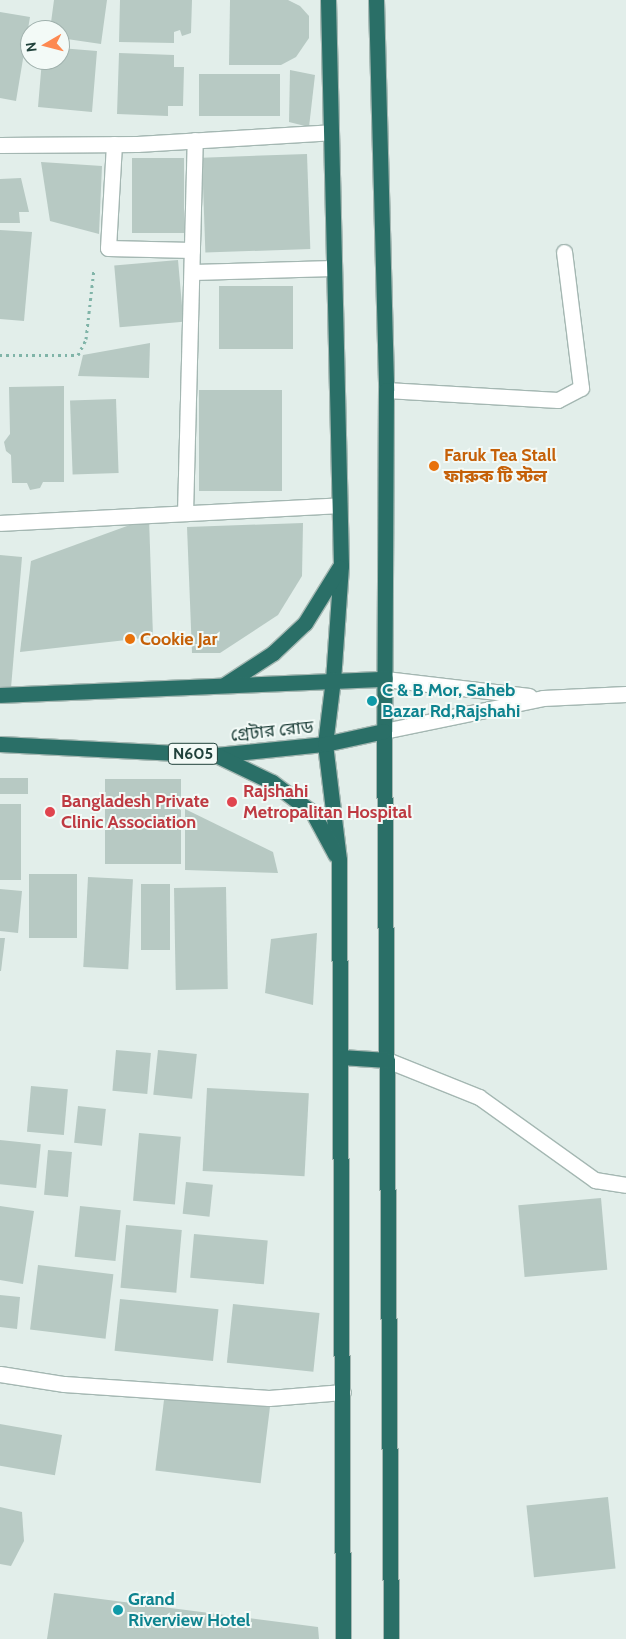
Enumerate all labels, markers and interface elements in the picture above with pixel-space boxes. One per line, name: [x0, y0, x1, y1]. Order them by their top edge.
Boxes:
north arrow: [20, 20, 70, 70]
text: N: [22, 41, 41, 53]
place label: Faruk Tea Stall ফারুক টি স্টল: [444, 445, 556, 488]
marker: Faruk Tea Stall ফারুক টি স্টল: [428, 460, 440, 472]
place label: Cookie Jar: [140, 628, 217, 650]
marker: Cookie Jar: [124, 633, 136, 645]
place label: C & B Mor, Saheb Bazar Rd,Rajshahi: [382, 680, 520, 722]
marker: C & B Mor, Saheb Bazar Rd,Rajshahi: [366, 695, 378, 707]
street label: গ্রেটার রোড: [229, 716, 315, 746]
road number: N605: [167, 741, 219, 768]
place label: Rajshahi Metropalitan Hospital: [243, 781, 412, 824]
place label: Bangladesh Private Clinic Association: [61, 791, 209, 834]
marker: Rajshahi Metropalitan Hospital: [225, 795, 239, 809]
marker: Bangladesh Private Clinic Association: [43, 805, 57, 819]
place label: Grand Riverview Hotel: [128, 1589, 250, 1632]
marker: Grand Riverview Hotel: [112, 1604, 124, 1616]

